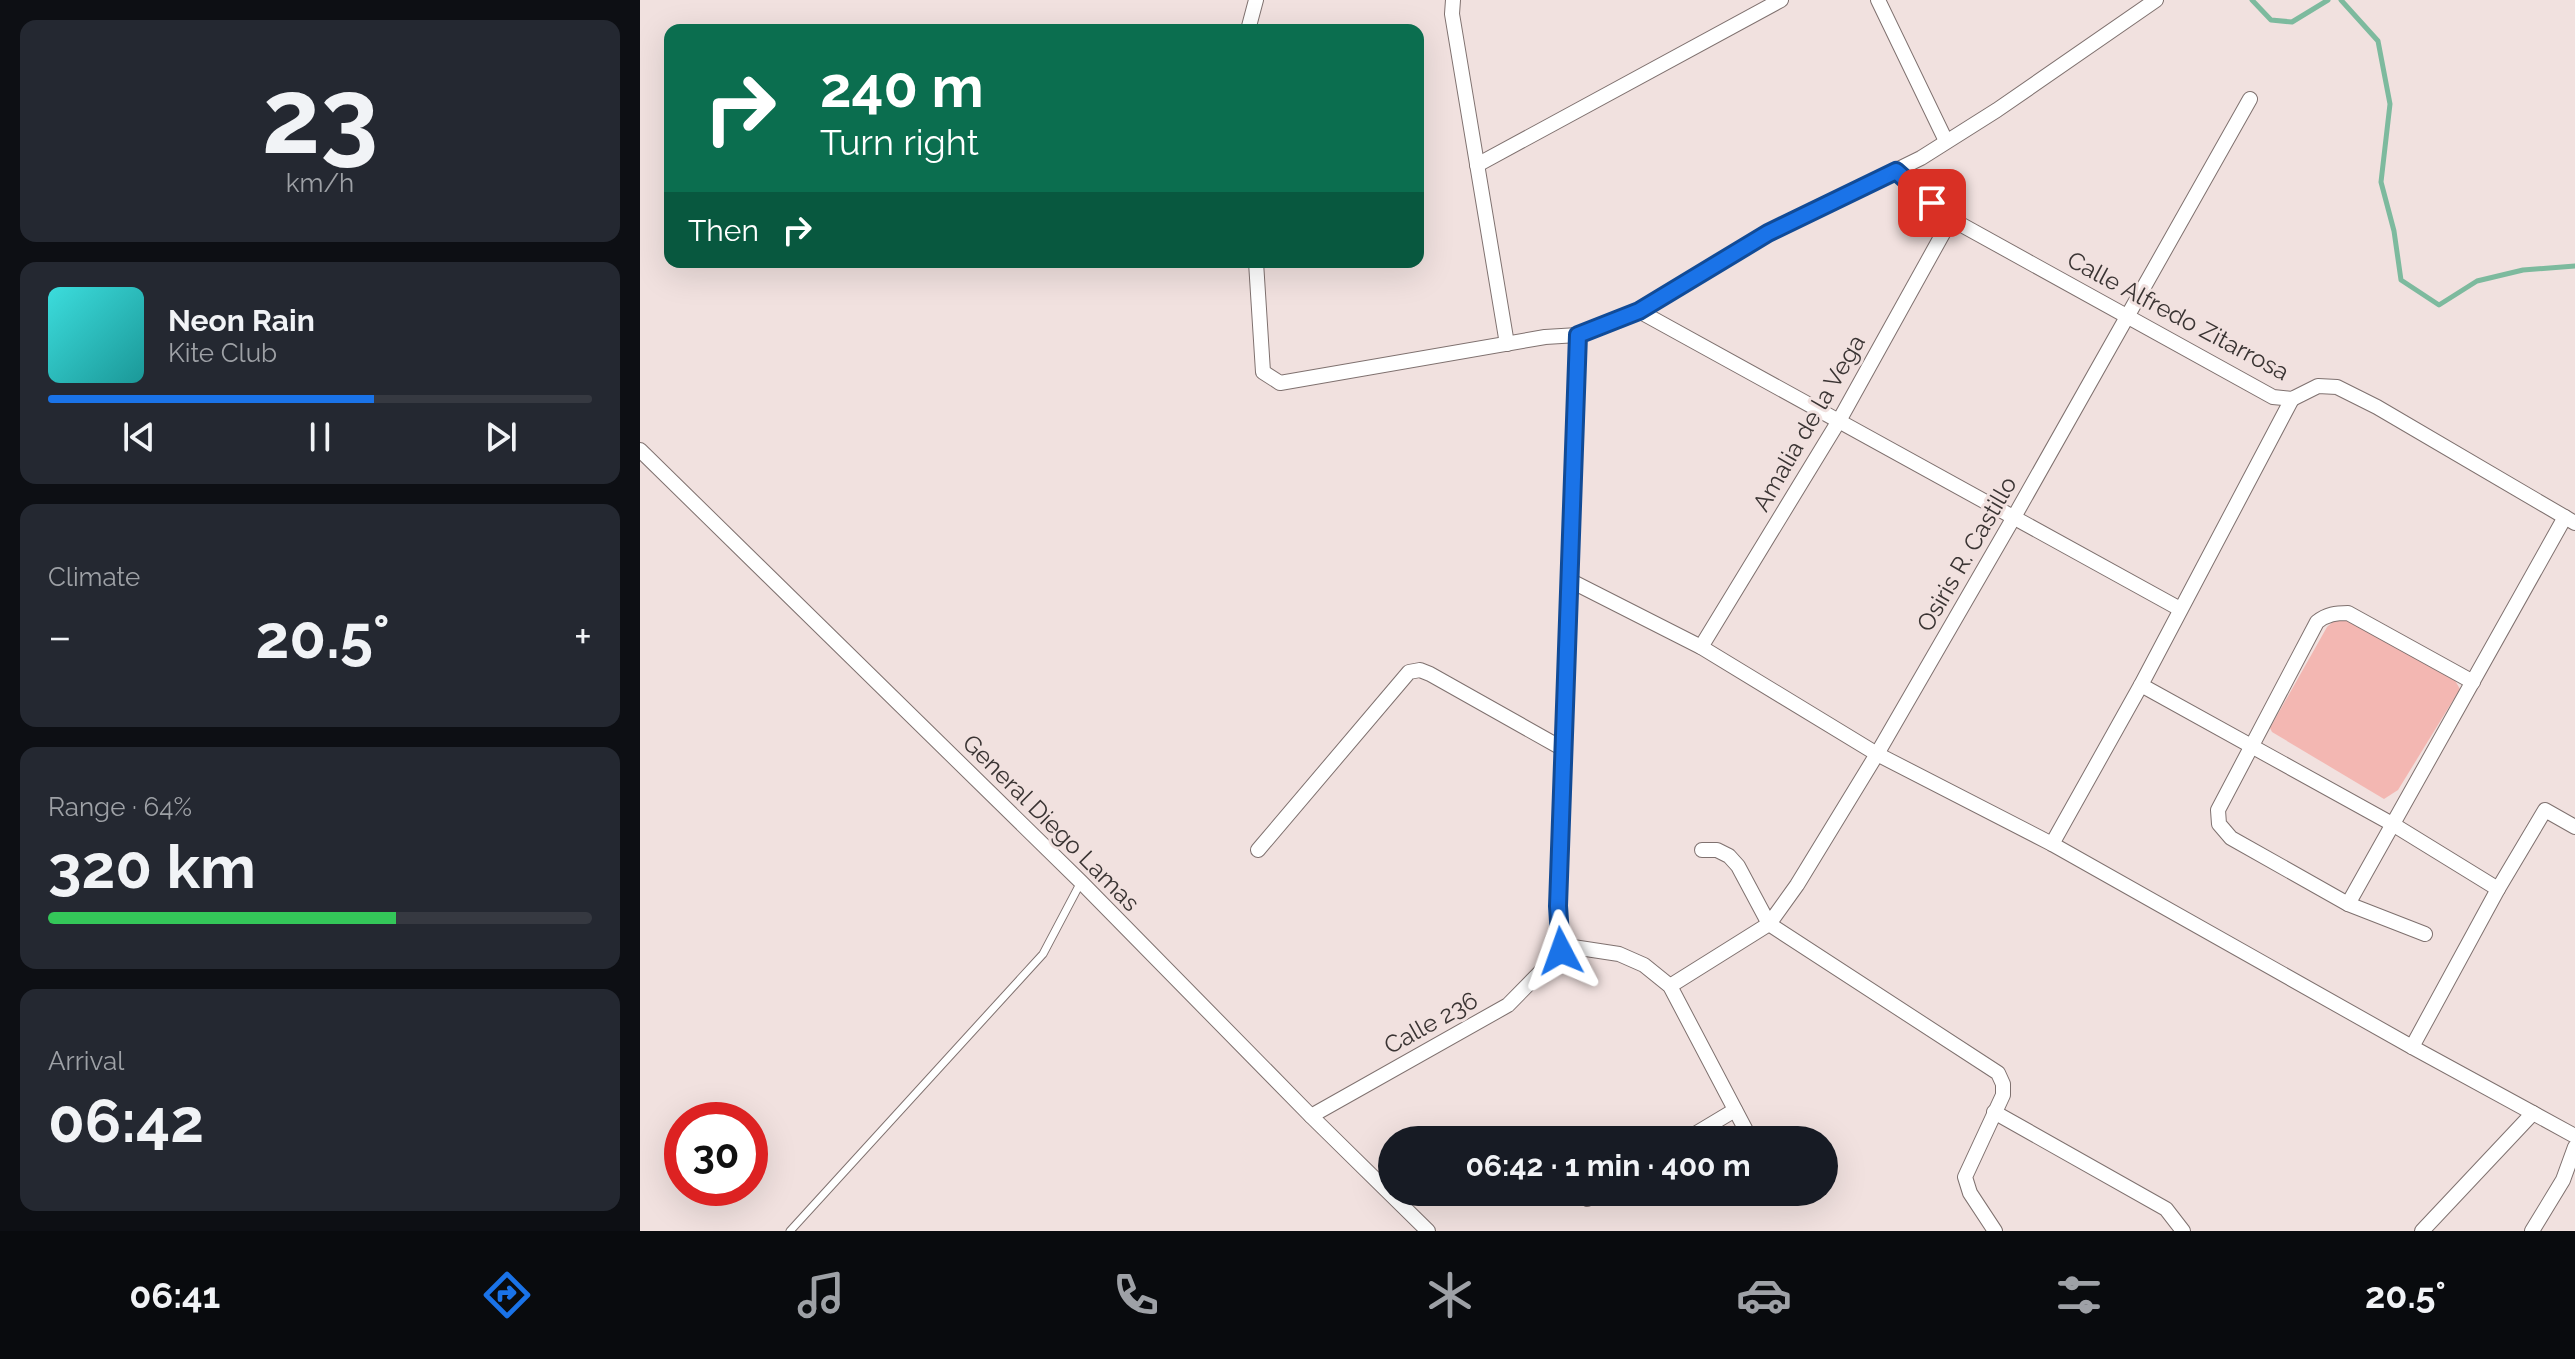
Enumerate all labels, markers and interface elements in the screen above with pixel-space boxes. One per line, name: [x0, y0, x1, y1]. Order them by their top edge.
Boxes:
text: 240 m: [820, 54, 984, 120]
text: 23: [262, 55, 378, 177]
icon: right: [688, 56, 792, 160]
text: Turn right: [820, 121, 979, 163]
text: km/h: [286, 168, 354, 198]
pin: [1898, 169, 1966, 237]
icon: arrive: [1910, 181, 1954, 225]
icon: right: [775, 208, 819, 252]
text: Then: [688, 213, 759, 248]
street label: Calle Alfredo Zitarrosa: [2062, 245, 2294, 386]
text: Neon Rain: [168, 303, 315, 338]
street label: Amalia de la Vega: [1746, 329, 1871, 516]
text: Kite Club: [168, 338, 277, 368]
icon: previous: [117, 415, 161, 459]
icon: pause: [298, 415, 342, 459]
icon: next: [479, 415, 523, 459]
street label: Osiris R. Castillo: [1910, 471, 2023, 636]
text: Climate: [48, 562, 140, 592]
text: 20.5°: [255, 602, 390, 672]
text: −: [48, 611, 72, 662]
text: +: [574, 611, 592, 662]
street label: General Diego Lamas: [957, 728, 1146, 917]
text: Range · 64%: [48, 792, 192, 822]
text: 320 km: [48, 832, 256, 902]
position arrow: [1519, 909, 1603, 993]
street label: Calle 236: [1379, 985, 1483, 1060]
text: Arrival: [48, 1046, 124, 1076]
text: 06:42: [48, 1086, 204, 1156]
speed limit sign: 30: [664, 1102, 768, 1206]
text: 06:42 · 1 min · 400 m: [1465, 1148, 1751, 1183]
icon: directions: [479, 1267, 535, 1323]
icon: music: [793, 1267, 849, 1323]
icon: phone: [1108, 1267, 1164, 1323]
icon: climate: [1422, 1267, 1478, 1323]
icon: car: [1736, 1267, 1792, 1323]
icon: filters: [2051, 1267, 2107, 1323]
text: 06:41: [129, 1274, 220, 1316]
text: 20.5°: [2365, 1274, 2446, 1316]

